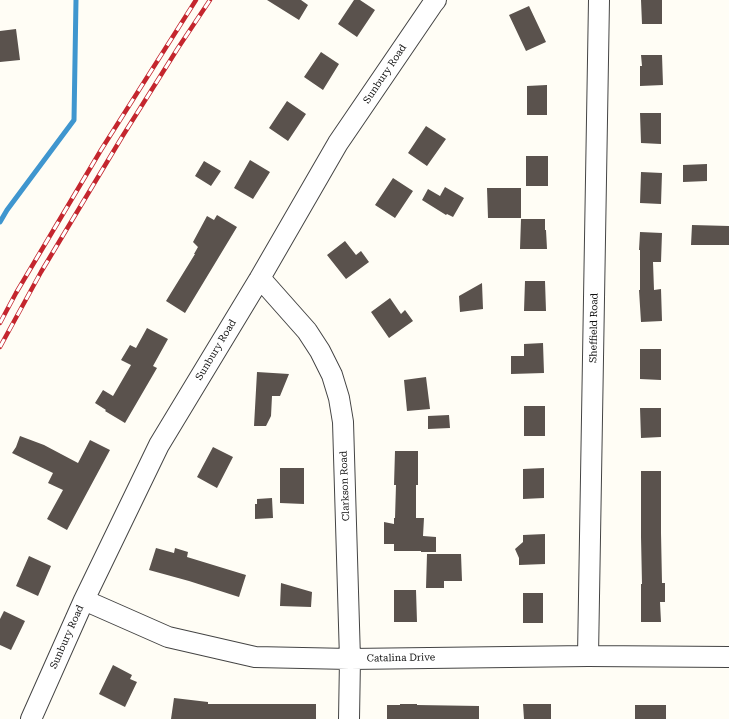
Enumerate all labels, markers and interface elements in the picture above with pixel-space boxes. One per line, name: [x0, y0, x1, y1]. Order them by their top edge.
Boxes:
street label: Sunbury Road: [361, 42, 409, 106]
street label: Sheffield Road: [587, 293, 601, 363]
street label: Sunbury Road: [193, 317, 239, 383]
street label: Clarkson Road: [338, 451, 352, 521]
street label: Sunbury Road: [48, 603, 86, 671]
street label: Catalina Drive: [367, 651, 435, 665]

